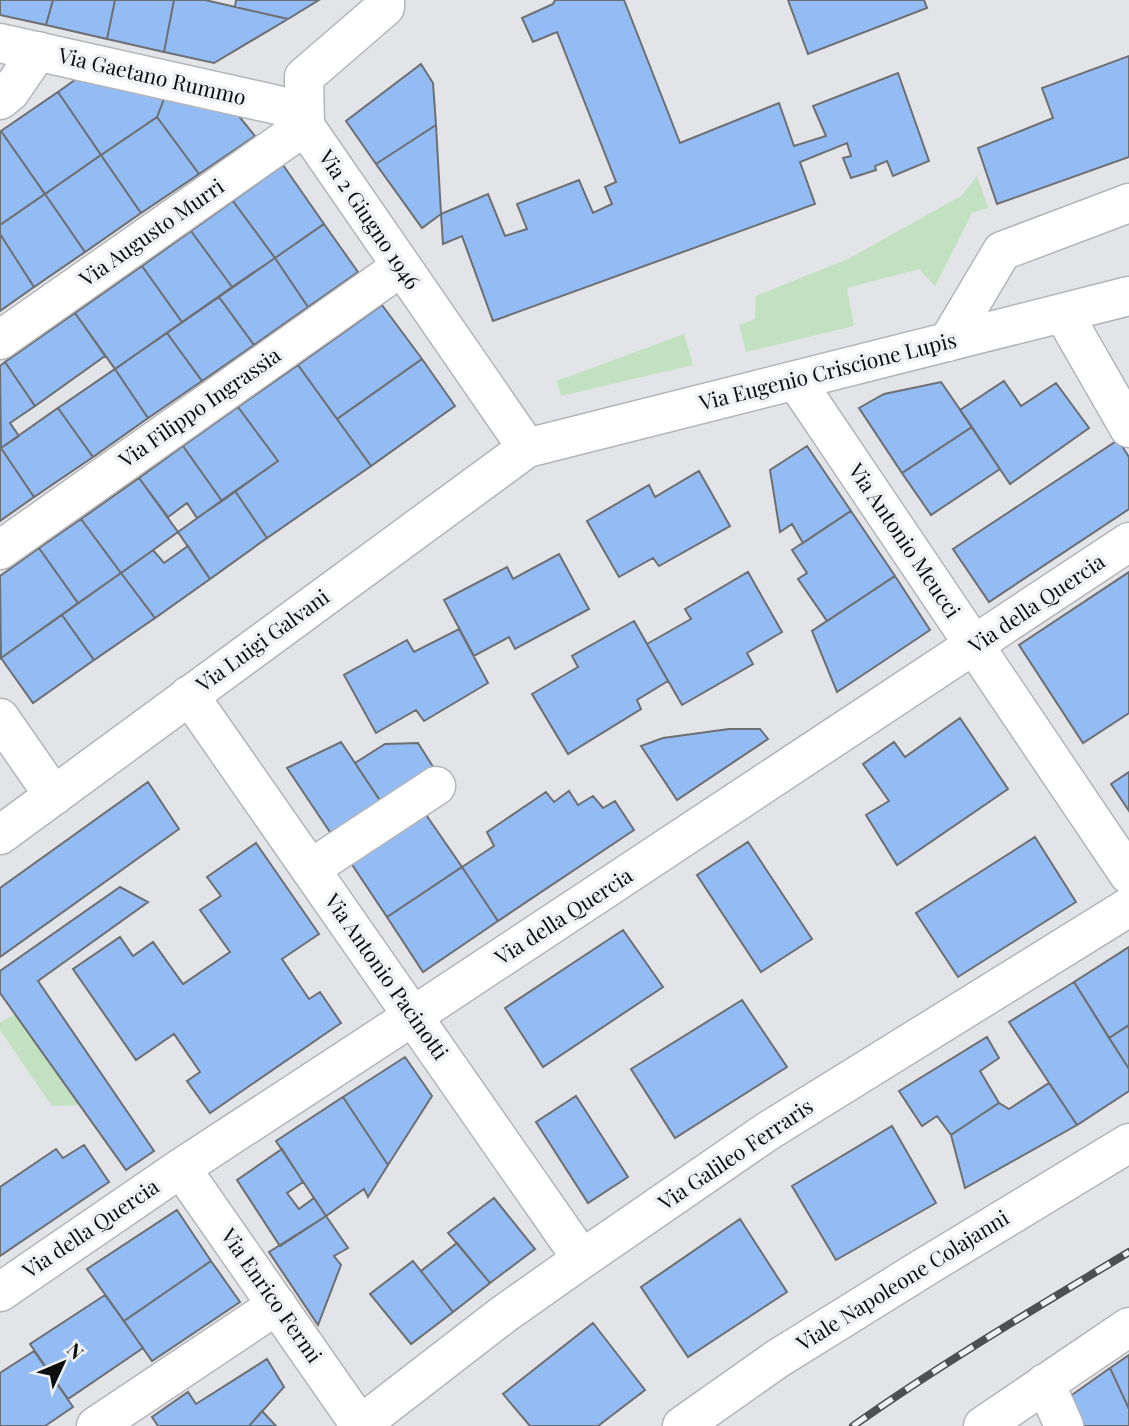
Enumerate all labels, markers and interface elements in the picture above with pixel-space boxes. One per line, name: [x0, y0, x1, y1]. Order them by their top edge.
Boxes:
street label: Via Gaetano Rummo: [55, 40, 249, 110]
street label: Via 2 Giugno 1946: [313, 143, 428, 294]
street label: Via Augusto Murri: [72, 171, 229, 292]
street label: Via Eugenio Criscione Lupis: [695, 325, 959, 416]
street label: Via Filippo Ingrassia: [112, 340, 286, 473]
street label: Via Antonio Meucci: [843, 456, 968, 623]
street label: Via della Quercia: [961, 546, 1110, 659]
street label: Via Luigi Galvani: [189, 582, 334, 698]
street label: Via della Quercia: [488, 860, 638, 971]
street label: Via Antonio Pacinotti: [319, 886, 456, 1065]
street label: Via Galileo Ferraris: [651, 1091, 818, 1216]
street label: Via della Quercia: [15, 1171, 164, 1284]
street label: Viale Napoleone Colajanni: [790, 1202, 1013, 1357]
street label: Via Enrico Fermi: [215, 1221, 329, 1368]
north arrow: [28, 1328, 98, 1398]
text: N: [62, 1337, 90, 1365]

